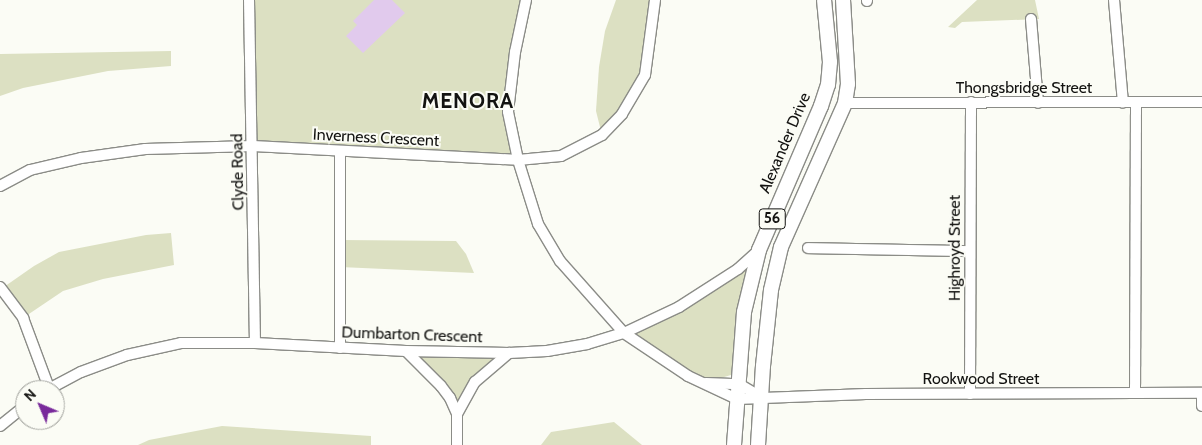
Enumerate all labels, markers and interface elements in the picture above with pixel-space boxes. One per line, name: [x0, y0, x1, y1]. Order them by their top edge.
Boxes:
street label: Thongsbridge Street: [956, 78, 1092, 98]
district label: MENORA: [421, 88, 515, 114]
street label: Alexander Drive: [755, 90, 815, 196]
street label: Inverness Crescent: [312, 125, 440, 151]
street label: Clyde Road: [228, 133, 248, 211]
street label: Highroyd Street: [945, 195, 965, 301]
road number: 56: [758, 206, 786, 232]
street label: Dumbarton Crescent: [341, 323, 483, 347]
street label: Rookwood Street: [923, 369, 1039, 389]
north arrow: [15, 380, 65, 430]
text: N: [20, 385, 40, 405]

